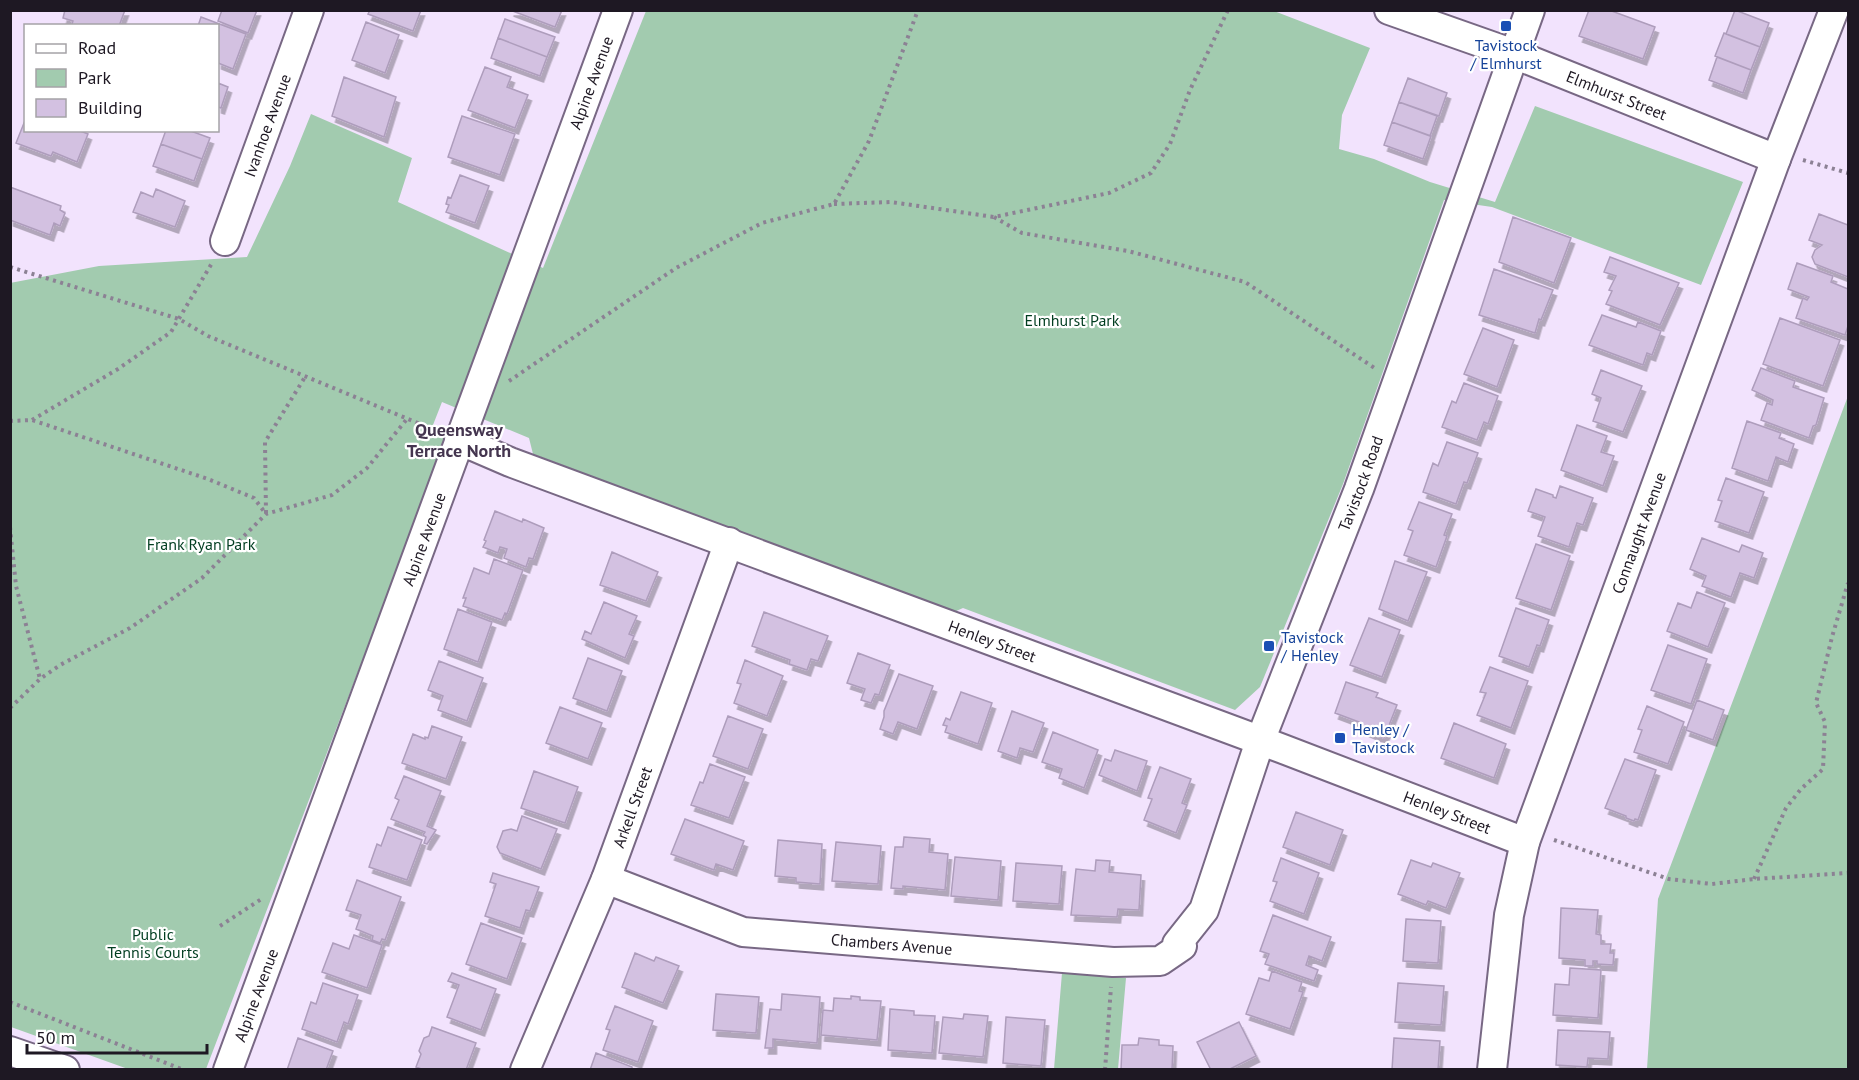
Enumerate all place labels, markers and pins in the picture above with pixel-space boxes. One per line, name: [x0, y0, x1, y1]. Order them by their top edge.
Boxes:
marker: Tavistock / Elmhurst: [1499, 19, 1513, 33]
place label: Tavistock / Elmhurst: [1469, 35, 1542, 73]
place label: Tavistock / Henley: [1280, 627, 1344, 665]
marker: Tavistock / Henley: [1262, 639, 1276, 653]
place label: Henley / Tavistock: [1352, 719, 1415, 757]
marker: Henley / Tavistock: [1333, 731, 1347, 745]

